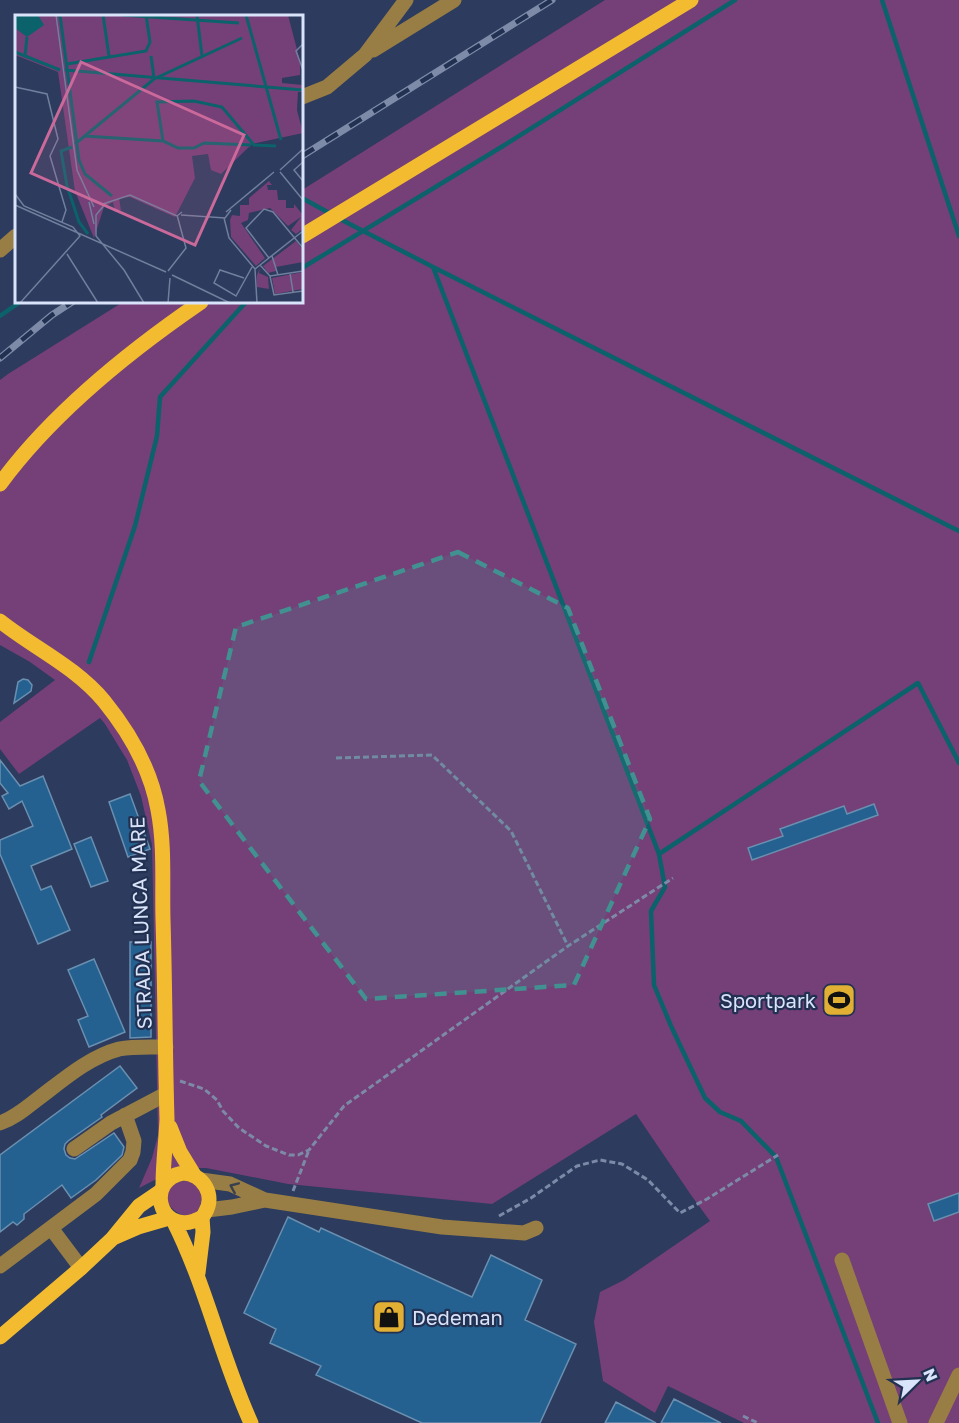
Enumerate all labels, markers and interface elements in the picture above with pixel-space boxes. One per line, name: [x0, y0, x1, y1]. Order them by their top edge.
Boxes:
inset map: [15, 15, 303, 303]
street label: STRADA LUNCA MARE: [124, 816, 156, 1030]
sports icon: Sportpark: [821, 982, 857, 1018]
place label: Sportpark: [720, 988, 816, 1012]
one-way arrow: [229, 1182, 240, 1194]
shop icon: Dedeman: [371, 1299, 407, 1335]
place label: Dedeman: [412, 1305, 503, 1329]
north arrow: [887, 1351, 947, 1411]
text: N: [919, 1365, 942, 1385]

